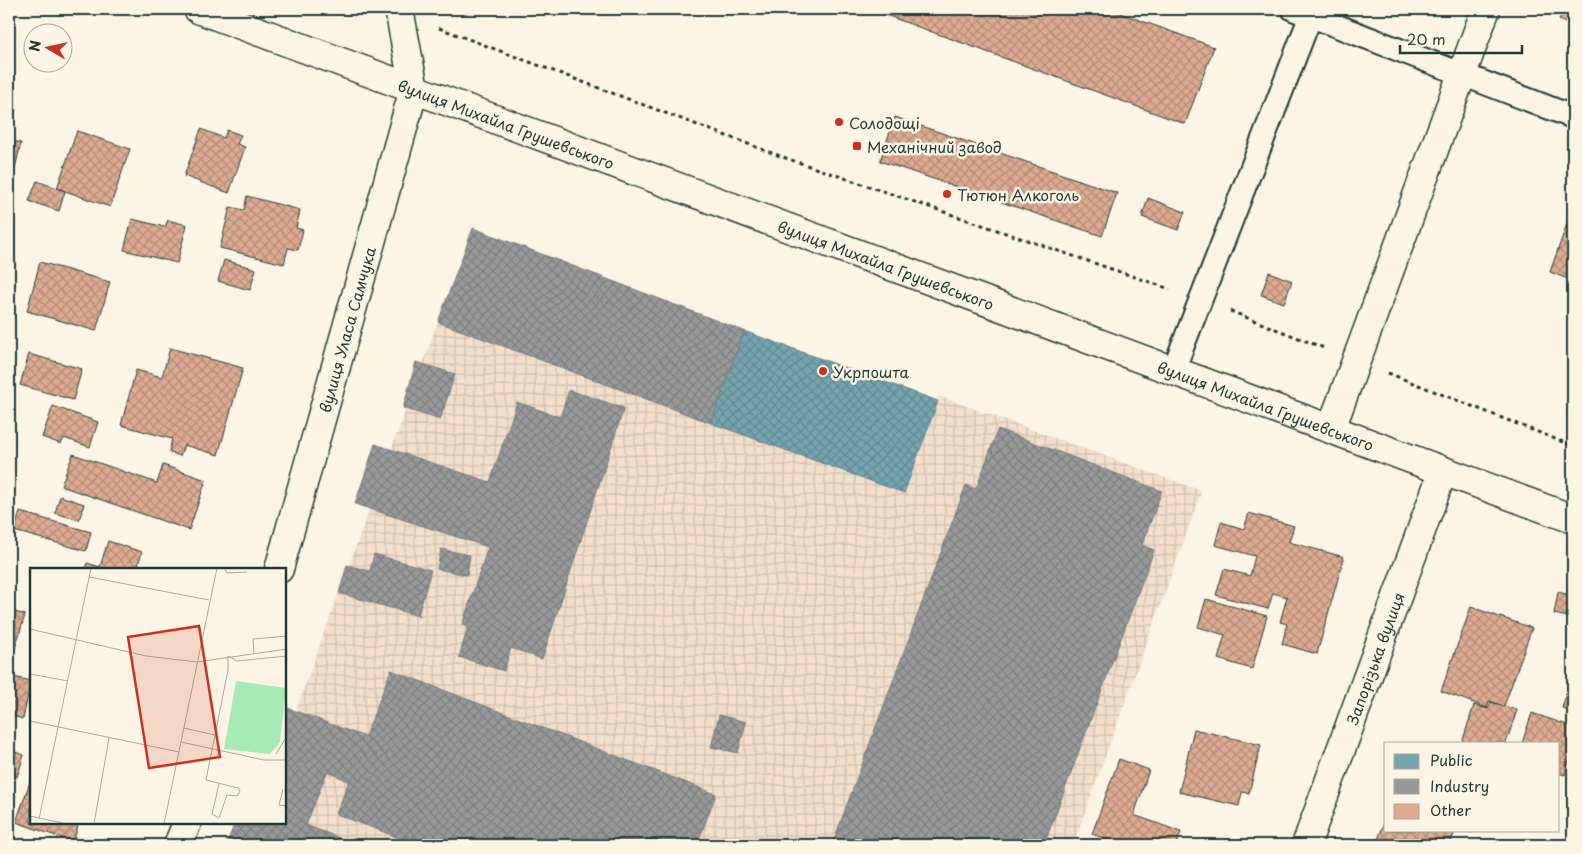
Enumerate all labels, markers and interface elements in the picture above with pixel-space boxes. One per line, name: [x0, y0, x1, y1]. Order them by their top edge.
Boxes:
north arrow: [22, 22, 72, 72]
scale bar: [1400, 22, 1522, 54]
text: 20 m: [1407, 27, 1446, 50]
text: N: [23, 39, 46, 53]
street label: вулиця Михайла Грушевського: [395, 73, 618, 174]
place label: Солодощі: [849, 111, 920, 134]
marker: Солодощі: [833, 116, 845, 128]
place label: Механічний завод: [867, 135, 1002, 158]
marker: Механічний завод: [851, 140, 863, 152]
place label: Тютюн Алкоголь: [957, 183, 1080, 206]
marker: Тютюн Алкоголь: [941, 188, 953, 200]
street label: вулиця Михайла Грушевського: [775, 214, 998, 315]
street label: вулиця Уласа Самчука: [312, 243, 381, 415]
street label: вулиця Михайла Грушевського: [1155, 354, 1377, 456]
place label: Укрпошта: [833, 360, 910, 383]
marker: Укрпошта: [817, 365, 829, 377]
inset map: [30, 568, 286, 824]
street label: Запорізька вулиця: [1340, 589, 1409, 728]
legend: [1384, 742, 1560, 832]
text: Public: [1430, 748, 1473, 771]
text: Industry: [1430, 774, 1489, 797]
text: Other: [1430, 798, 1471, 821]

